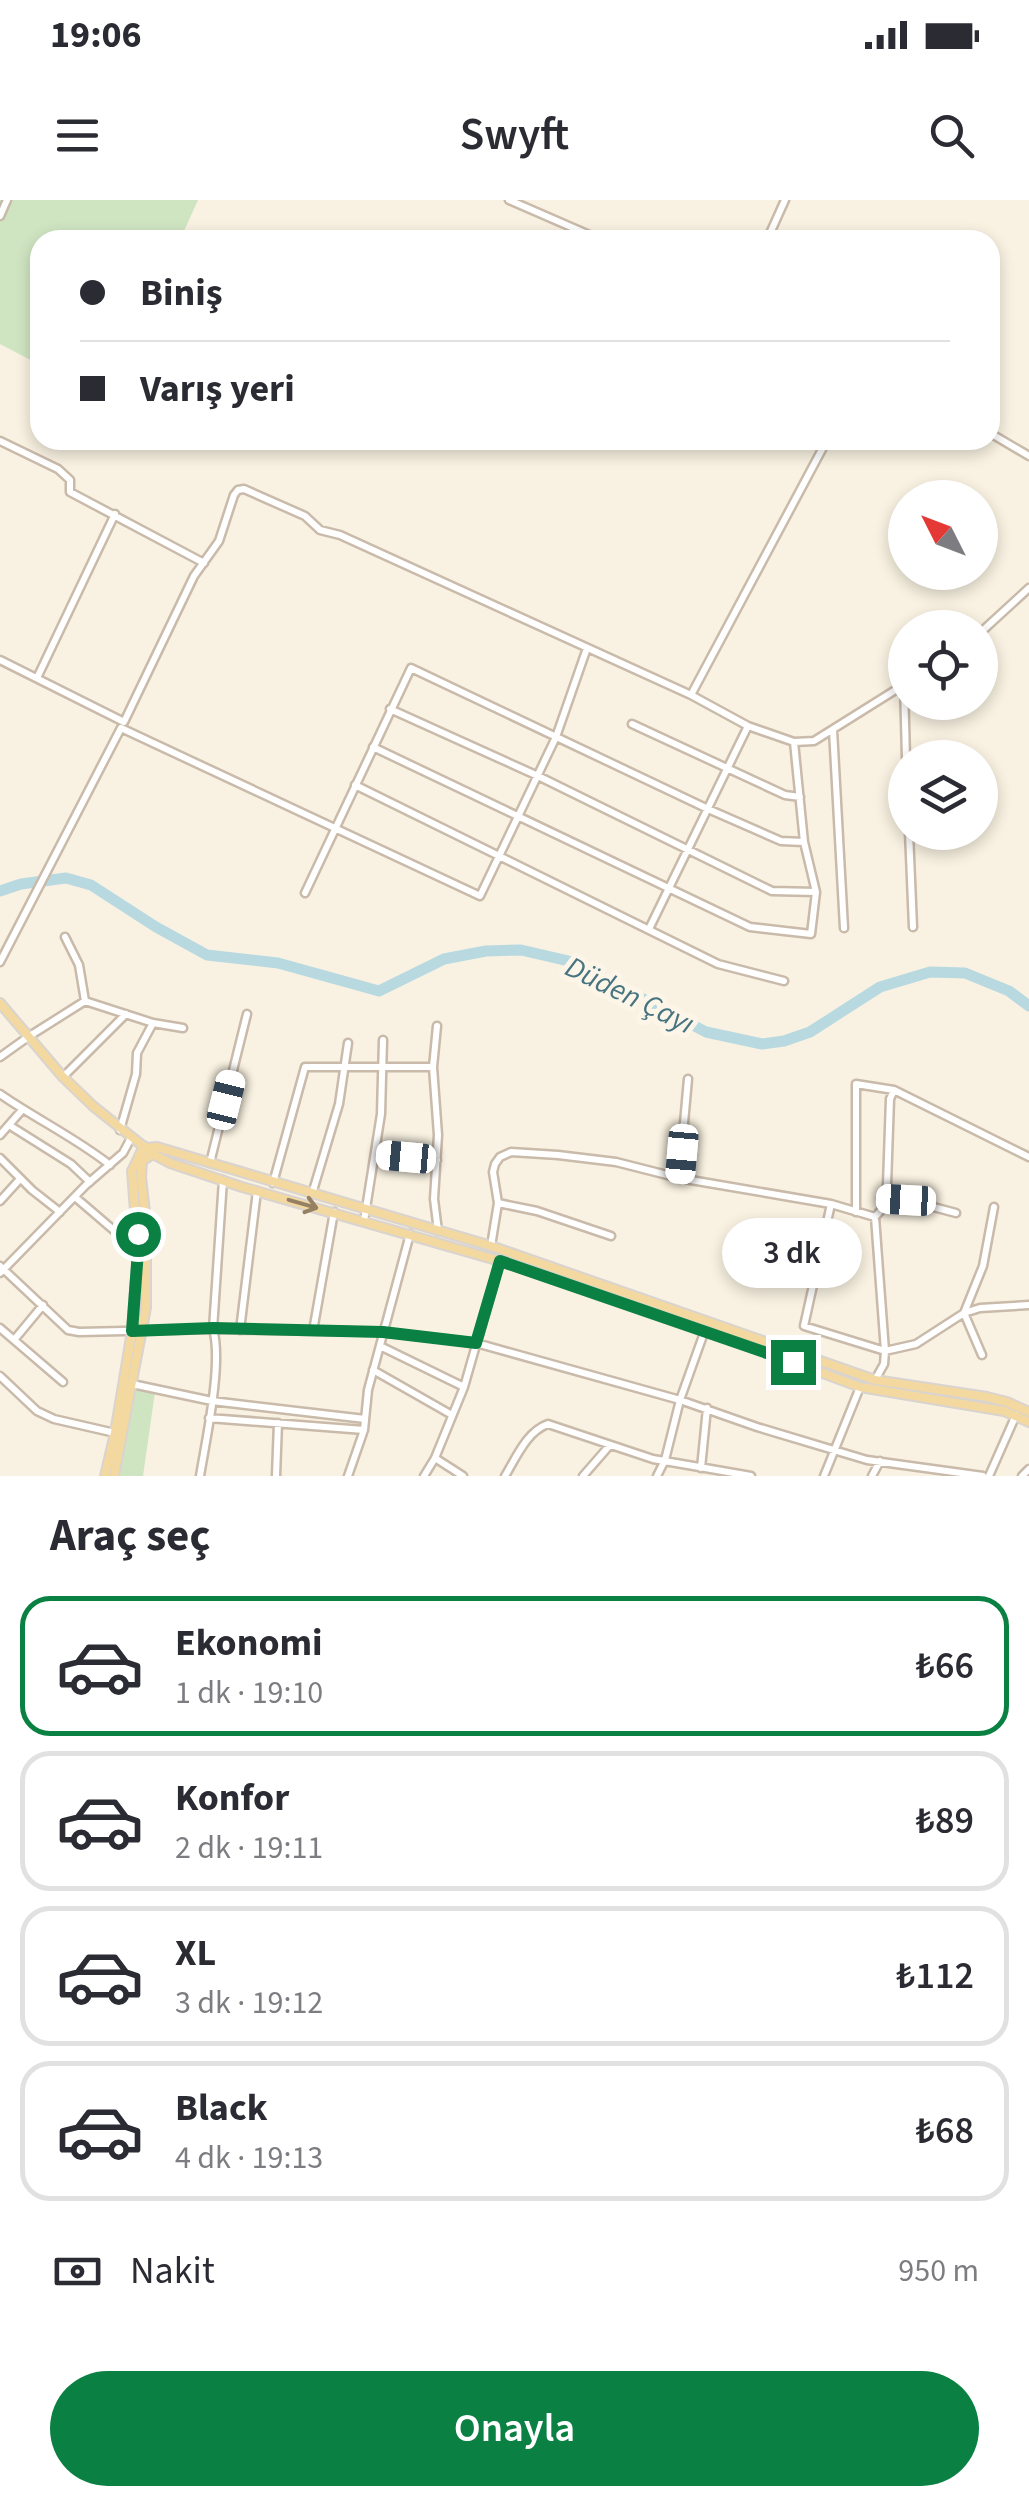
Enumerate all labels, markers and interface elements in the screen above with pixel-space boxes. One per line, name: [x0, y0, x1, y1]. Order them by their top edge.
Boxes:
text: 19:06: [50, 8, 142, 62]
text: Swyft: [460, 103, 569, 167]
icon: menu: [50, 108, 105, 163]
icon: search: [924, 108, 979, 163]
text: Biniş: [140, 266, 223, 320]
text: Varış yeri: [140, 362, 295, 416]
north arrow: [888, 480, 998, 590]
map controls: [888, 480, 998, 850]
button: locate: [888, 610, 998, 720]
button: layers: [888, 740, 998, 850]
water label: Düden Çayı: [558, 946, 702, 1045]
car: [204, 1067, 248, 1133]
car: [664, 1123, 700, 1185]
car: [375, 1139, 437, 1175]
car: [875, 1183, 937, 1217]
one-way arrow: [287, 1196, 318, 1214]
route start: [116, 1212, 161, 1257]
callout: 3 dk: [723, 1217, 863, 1287]
text: 3 dk: [763, 1230, 821, 1276]
route end: [771, 1340, 816, 1385]
text: Araç seç: [50, 1504, 210, 1568]
text: Ekonomi: [175, 1616, 323, 1670]
icon: car: [55, 1621, 145, 1711]
text: ₺66: [916, 1639, 974, 1693]
text: 1 dk · 19:10: [175, 1670, 323, 1716]
text: Konfor: [175, 1771, 289, 1825]
icon: car: [55, 1776, 145, 1866]
text: ₺89: [916, 1794, 974, 1848]
text: 2 dk · 19:11: [175, 1825, 323, 1871]
text: XL: [175, 1926, 216, 1980]
icon: car: [55, 1931, 145, 2021]
text: ₺112: [896, 1949, 974, 2003]
text: 3 dk · 19:12: [175, 1980, 323, 2026]
text: Black: [175, 2081, 268, 2135]
icon: car: [55, 2086, 145, 2176]
text: ₺68: [916, 2104, 974, 2158]
text: 4 dk · 19:13: [175, 2135, 323, 2181]
icon: cash: [50, 2244, 105, 2299]
text: Nakit: [130, 2244, 215, 2298]
text: 950 m: [898, 2248, 979, 2294]
button: Onayla: [50, 2371, 979, 2486]

